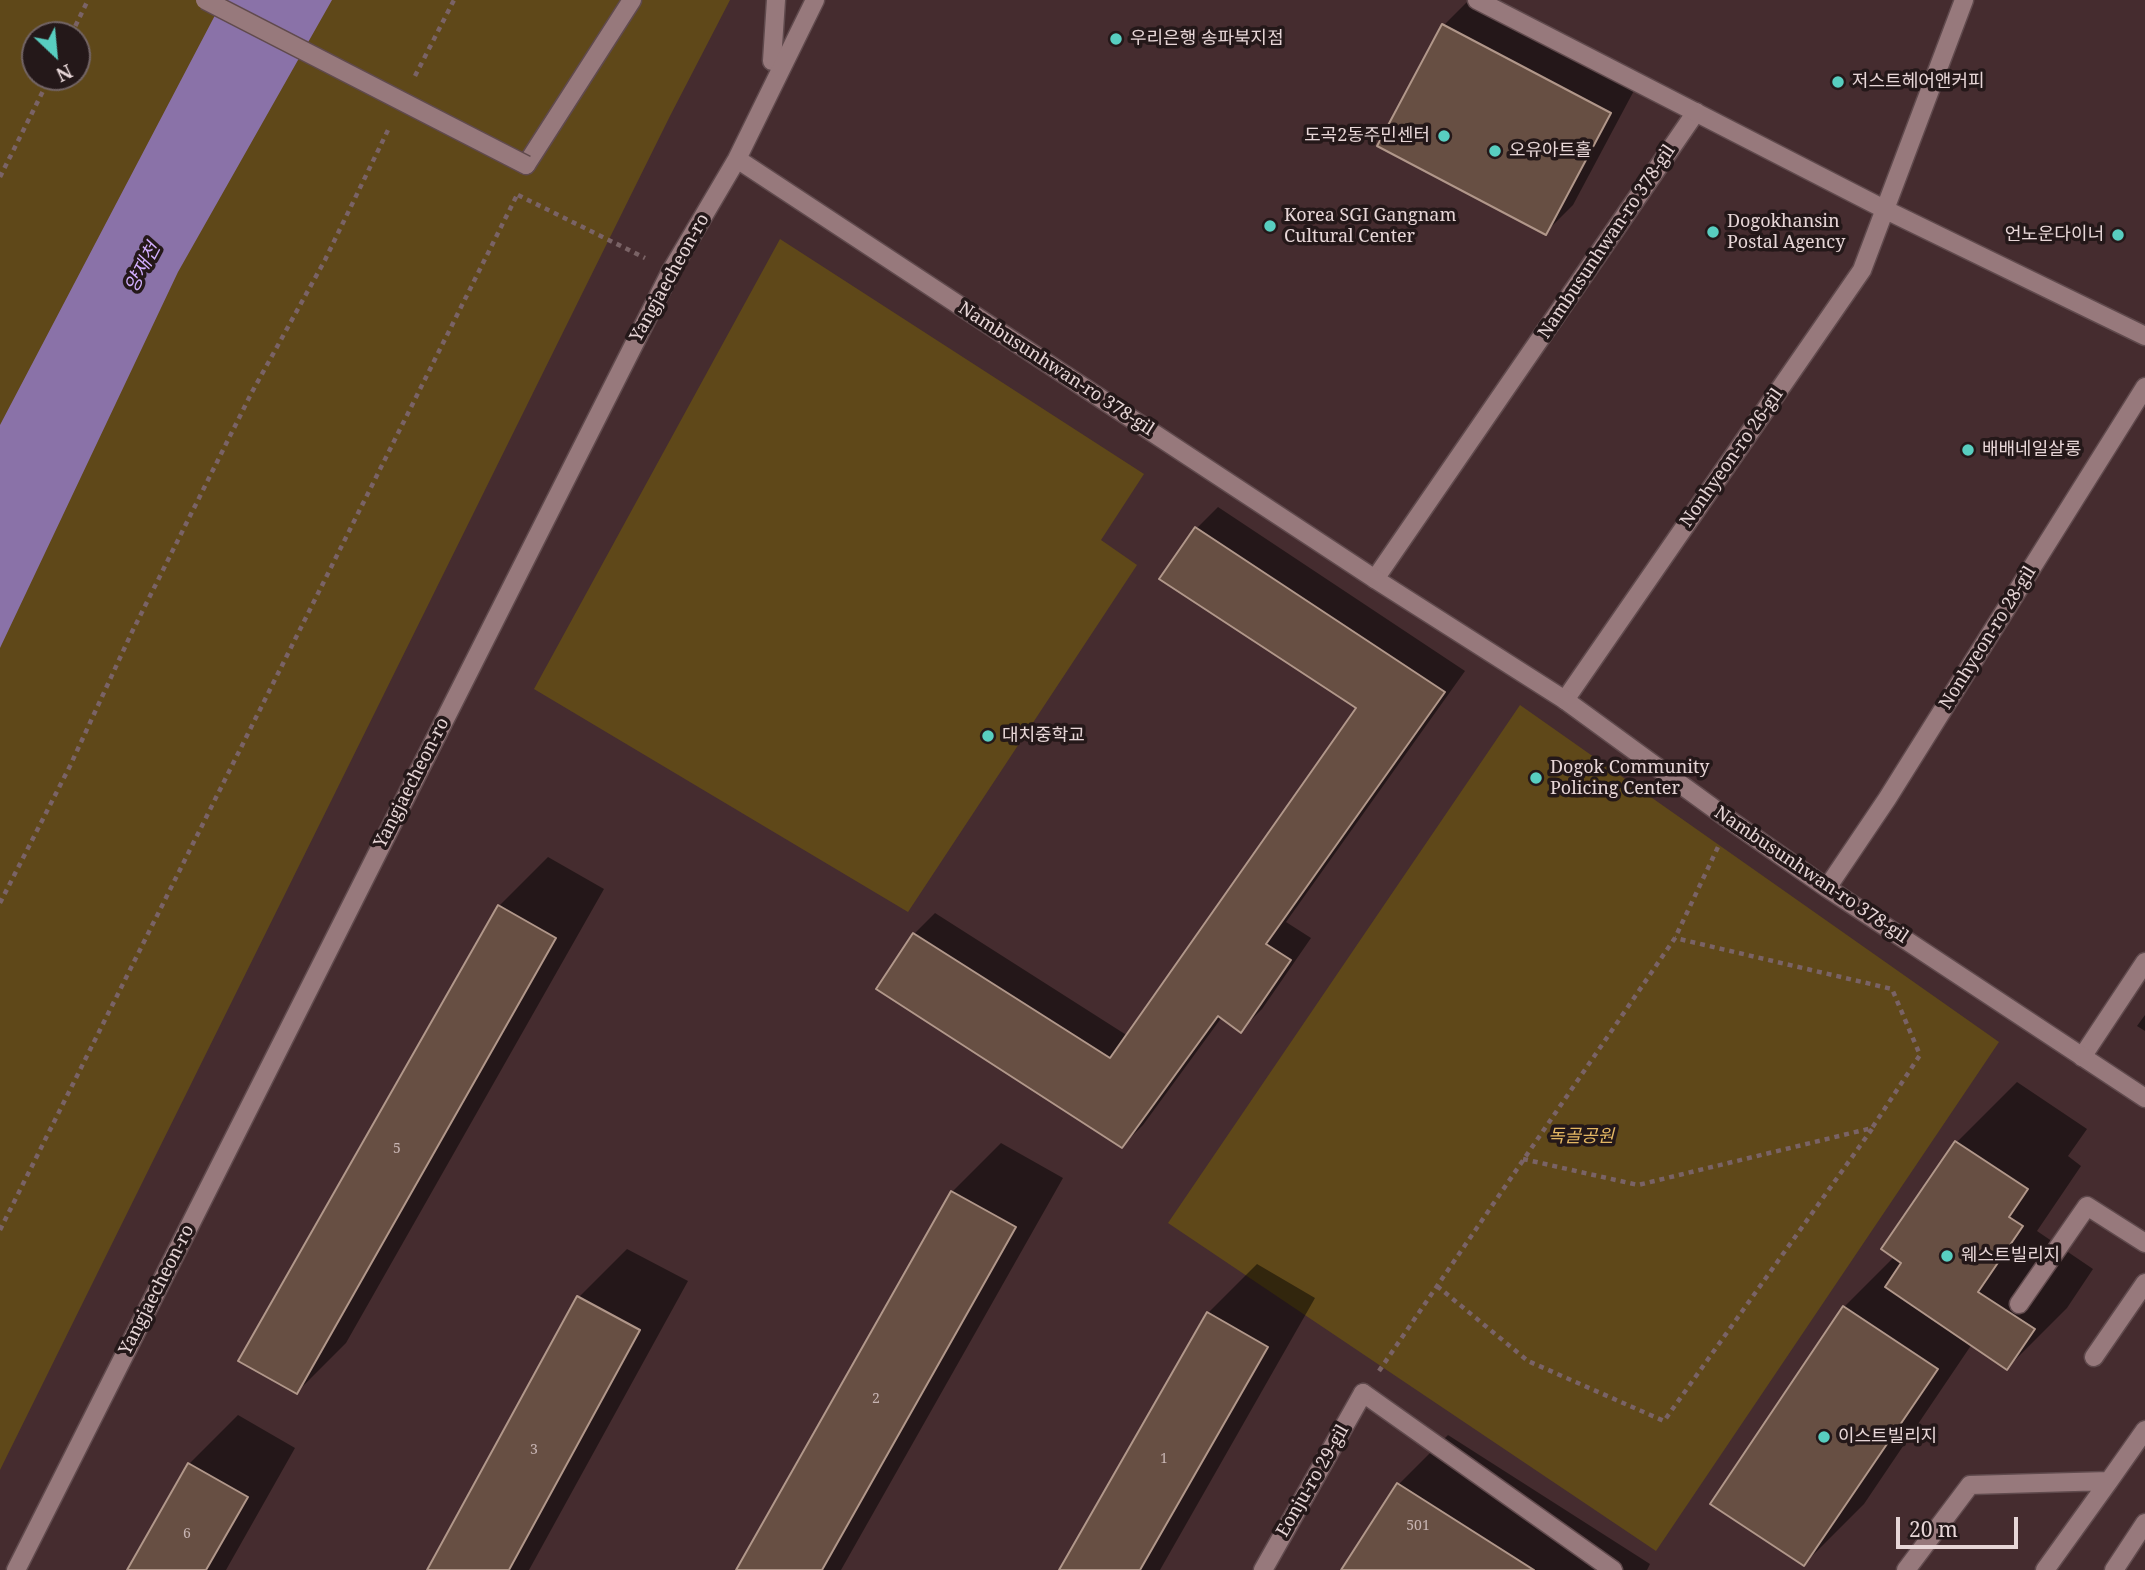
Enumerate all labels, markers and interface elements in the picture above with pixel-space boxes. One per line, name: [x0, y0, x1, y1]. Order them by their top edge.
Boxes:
north arrow: [21, 21, 91, 91]
place label: 우리은행 송파북지점: [1130, 28, 1284, 50]
marker: 우리은행 송파북지점: [1108, 31, 1124, 47]
text: N: [52, 58, 77, 88]
place label: 저스트헤어앤커피: [1852, 71, 1984, 93]
marker: 저스트헤어앤커피: [1830, 74, 1846, 90]
place label: 도곡2동주민센터: [1304, 125, 1430, 147]
marker: 도곡2동주민센터: [1436, 128, 1452, 144]
place label: 오유아트홀: [1509, 140, 1592, 162]
street label: Nambusunhwan-ro 378-gil: [1534, 141, 1680, 343]
marker: 오유아트홀: [1487, 143, 1503, 159]
place label: Korea SGI Gangnam Cultural Center: [1284, 205, 1457, 248]
street label: Yangjaecheon-ro: [626, 210, 714, 346]
place label: Dogokhansin Postal Agency: [1727, 211, 1845, 254]
marker: Korea SGI Gangnam Cultural Center: [1262, 218, 1278, 234]
marker: Dogokhansin Postal Agency: [1705, 224, 1721, 240]
place label: 언노운다이너: [2005, 224, 2104, 246]
marker: 언노운다이너: [2110, 227, 2126, 243]
water label: 양재천: [121, 239, 165, 297]
street label: Nambusunhwan-ro 378-gil: [954, 298, 1158, 440]
street label: Nonhyeon-ro 26-gil: [1676, 384, 1788, 532]
place label: 배배네일살롱: [1982, 439, 2081, 461]
marker: 배배네일살롱: [1960, 442, 1976, 458]
street label: Nonhyeon-ro 28-gil: [1935, 563, 2041, 713]
street label: Yangjaecheon-ro: [370, 714, 454, 852]
place label: 대치중학교: [1002, 725, 1085, 747]
marker: 대치중학교: [980, 728, 996, 744]
place label: Dogok Community Policing Center: [1550, 757, 1710, 800]
marker: Dogok Community Policing Center: [1528, 770, 1544, 786]
street label: Nambusunhwan-ro 378-gil: [1710, 802, 1912, 948]
park label: 독골공원: [1548, 1126, 1614, 1148]
house number: 5: [393, 1141, 401, 1157]
street label: Yangjaecheon-ro: [115, 1221, 199, 1359]
place label: 웨스트빌리지: [1961, 1245, 2060, 1267]
marker: 웨스트빌리지: [1939, 1248, 1955, 1264]
house number: 2: [872, 1391, 880, 1407]
street label: Eonju-ro 29-gil: [1272, 1421, 1354, 1541]
place label: 이스트빌리지: [1838, 1426, 1937, 1448]
marker: 이스트빌리지: [1816, 1429, 1832, 1445]
house number: 3: [530, 1442, 538, 1458]
house number: 1: [1160, 1451, 1168, 1467]
scale bar: [1900, 1504, 2022, 1548]
text: 20 m: [1909, 1515, 1958, 1543]
house number: 501: [1406, 1518, 1430, 1534]
house number: 6: [183, 1526, 191, 1542]

